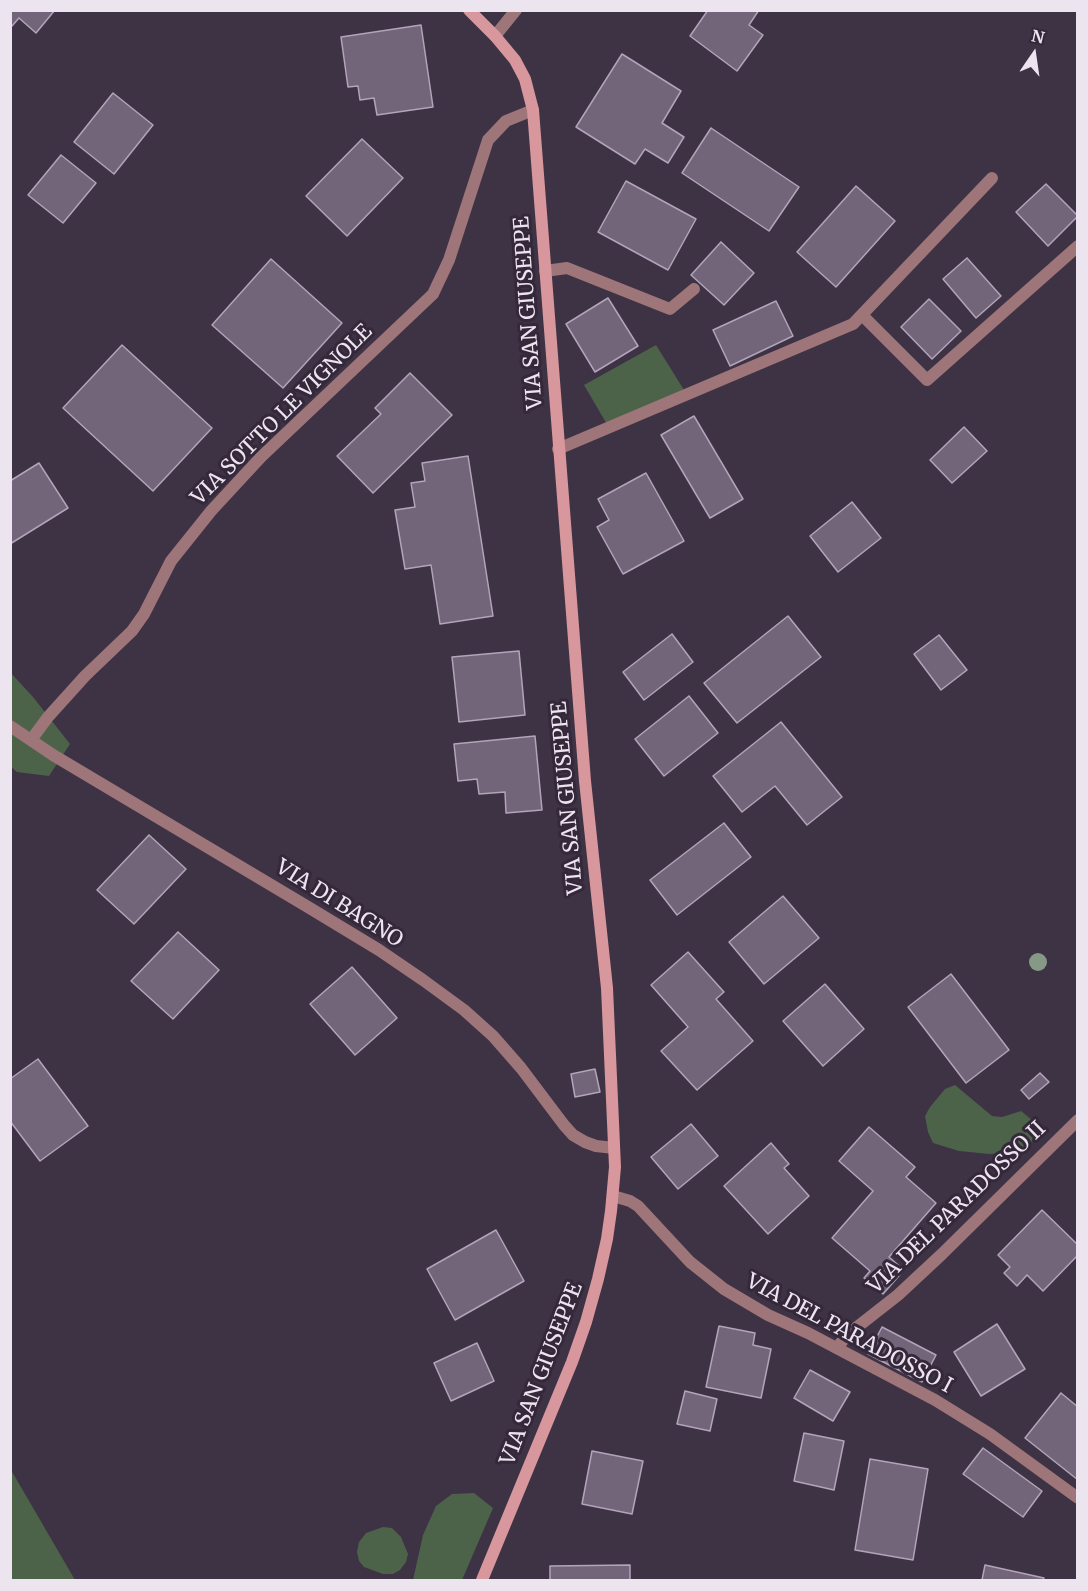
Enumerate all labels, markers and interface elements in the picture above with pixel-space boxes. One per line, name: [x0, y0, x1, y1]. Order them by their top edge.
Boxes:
north arrow: [1004, 24, 1064, 84]
text: N: [1030, 25, 1046, 48]
street label: VIA SAN GIUSEPPE: [510, 216, 548, 410]
street label: VIA SOTTO LE VIGNOLE: [186, 319, 378, 511]
street label: VIA SAN GIUSEPPE: [547, 700, 589, 896]
street label: VIA DI BAGNO: [271, 855, 407, 953]
street label: VIA DEL PARADOSSO II: [863, 1116, 1051, 1300]
street label: VIA DEL PARADOSSO I: [742, 1269, 956, 1399]
street label: VIA SAN GIUSEPPE: [496, 1279, 588, 1469]

